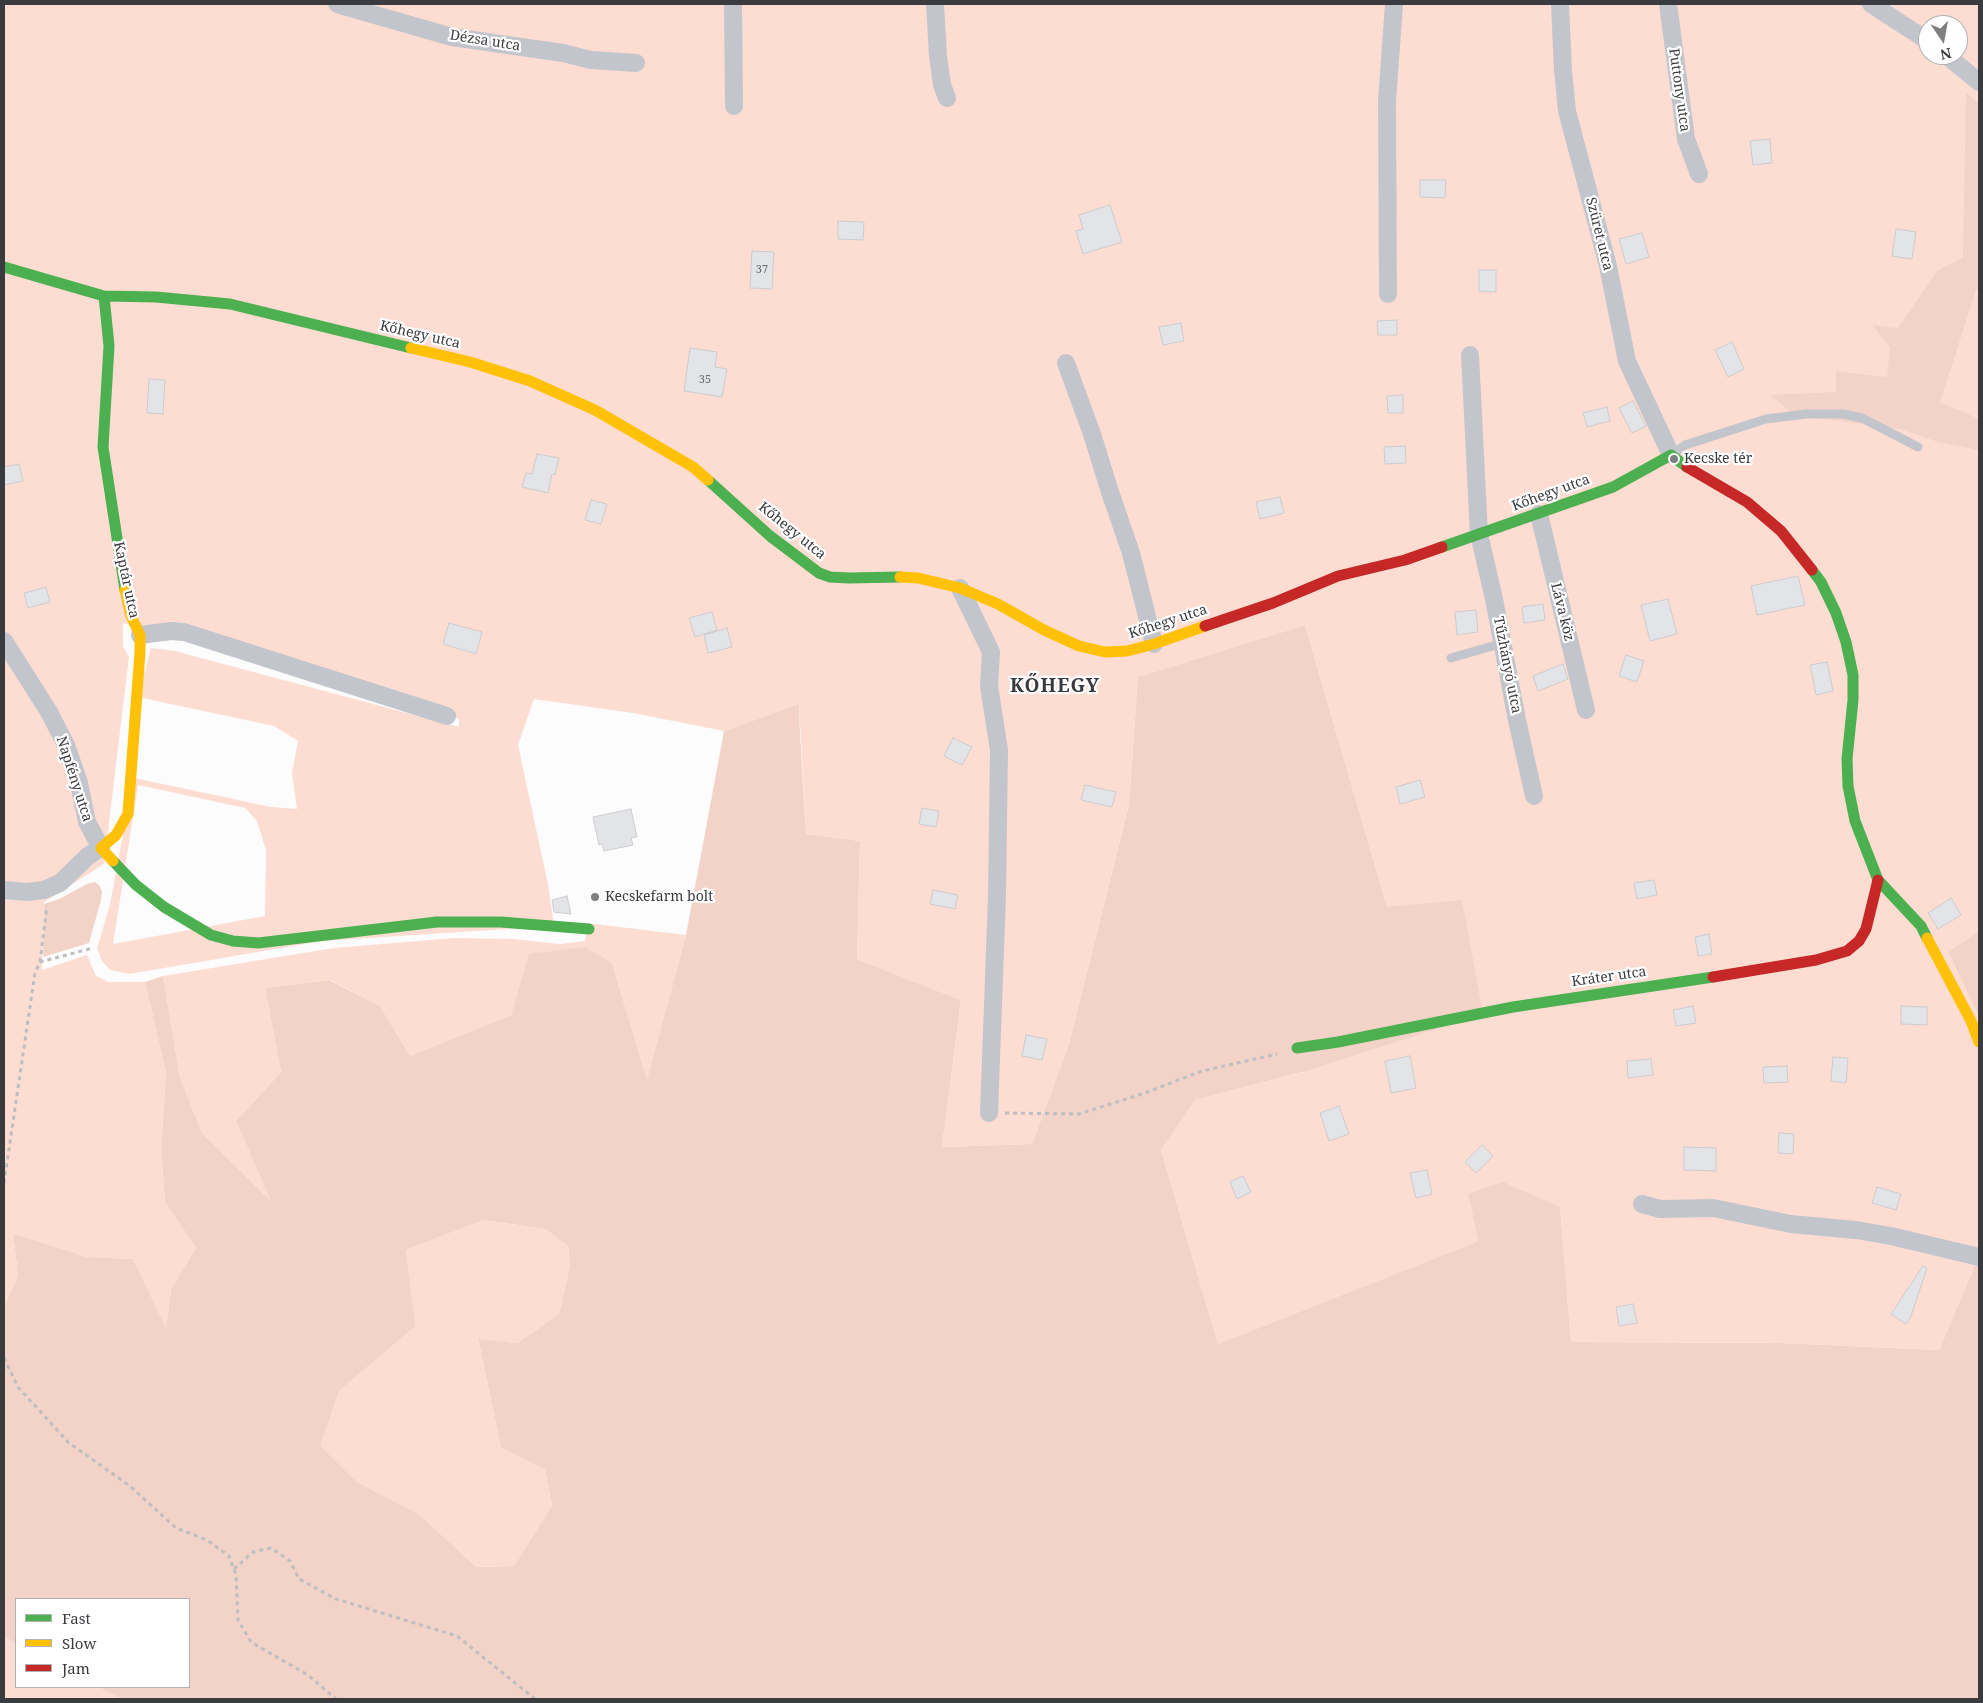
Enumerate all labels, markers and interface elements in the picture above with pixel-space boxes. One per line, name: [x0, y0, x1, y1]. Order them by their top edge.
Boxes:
north arrow: [1918, 15, 1968, 65]
street label: Dézsa utca: [449, 27, 521, 55]
text: N: [1939, 44, 1953, 65]
street label: Puttony utca: [1665, 47, 1693, 133]
street label: Szüret utca: [1582, 196, 1616, 272]
house number: 37: [756, 263, 768, 277]
street label: Kőhegy utca: [378, 318, 462, 352]
house number: 35: [699, 373, 711, 387]
place label: Kecske tér: [1684, 451, 1752, 467]
marker: Kecske tér: [1668, 453, 1680, 465]
street label: Kőhegy utca: [1510, 471, 1592, 515]
street label: Kőhegy utca: [755, 499, 829, 563]
street label: Kaptár utca: [110, 540, 142, 620]
street label: Láva köz: [1547, 581, 1577, 643]
street label: Kőhegy utca: [1127, 601, 1209, 643]
street label: Tűzhányó utca: [1489, 615, 1525, 715]
district label: KŐHEGY: [1009, 676, 1101, 698]
street label: Napfény utca: [52, 734, 96, 824]
place label: Kecskefarm bolt: [605, 889, 713, 905]
marker: Kecskefarm bolt: [589, 891, 601, 903]
street label: Kráter utca: [1571, 963, 1647, 991]
legend: [15, 1598, 190, 1688]
text: Fast: [62, 1608, 91, 1628]
text: Slow: [62, 1633, 96, 1653]
text: Jam: [62, 1658, 90, 1678]

